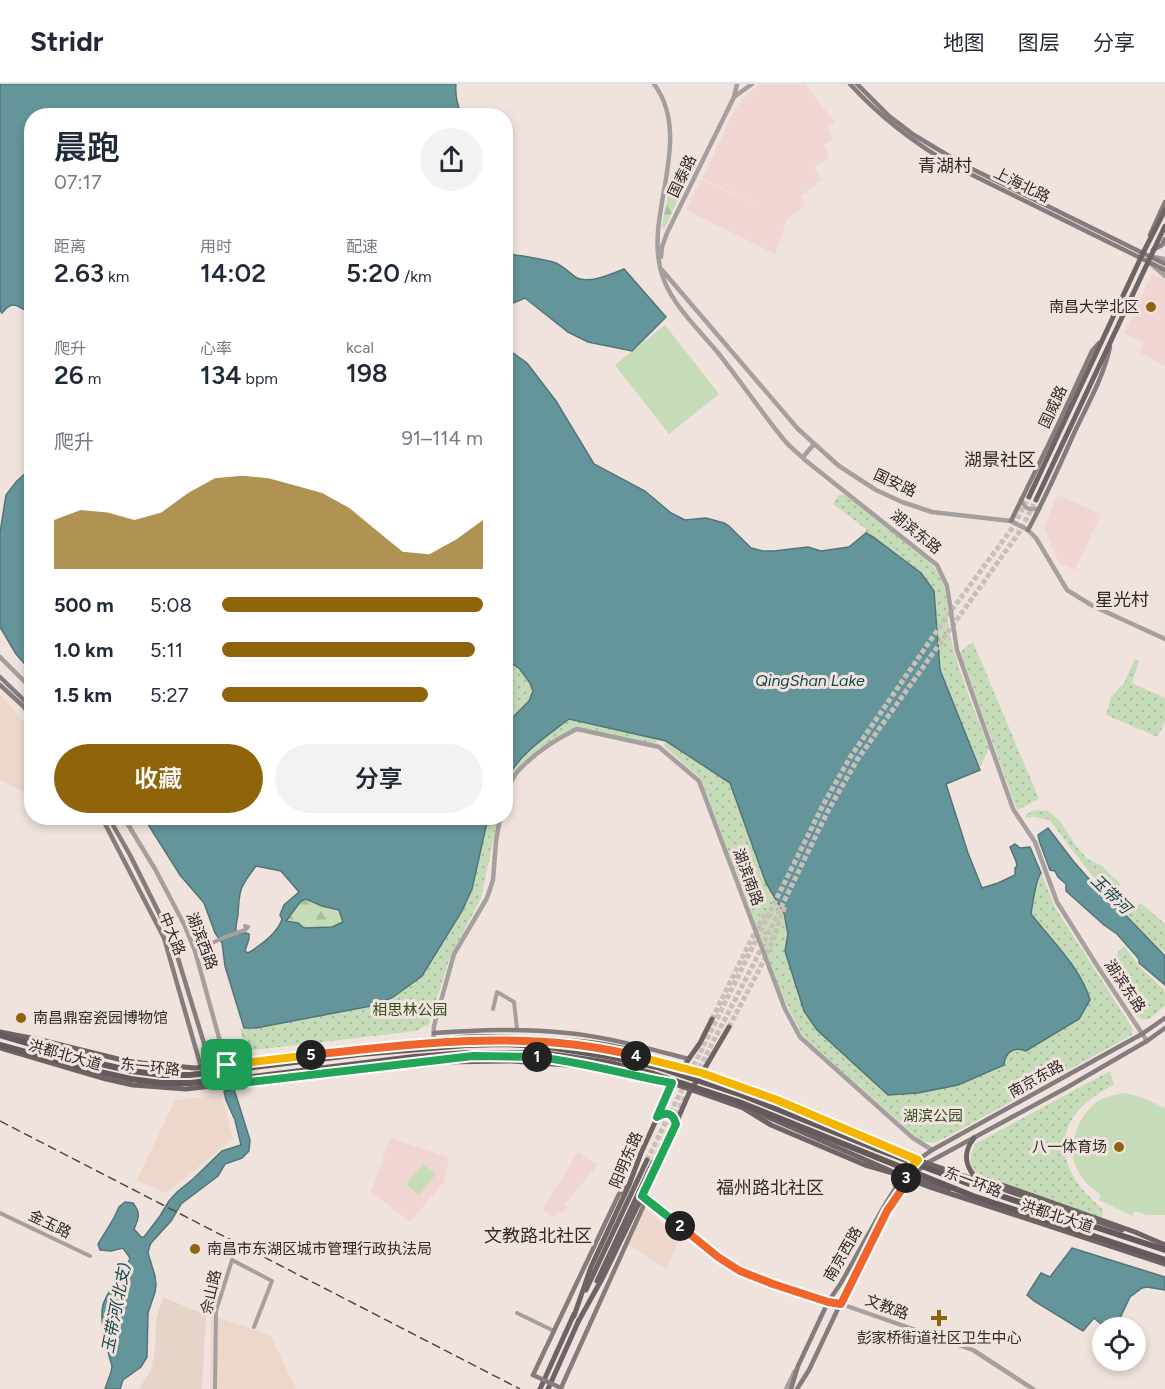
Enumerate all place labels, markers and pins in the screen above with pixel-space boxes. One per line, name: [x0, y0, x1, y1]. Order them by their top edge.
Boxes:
place label: 南昌大学北区: [1049, 298, 1139, 316]
marker: 南昌大学北区: [1144, 300, 1158, 314]
place label: 南昌鼎窑瓷园博物馆: [33, 1009, 168, 1027]
marker: 南昌鼎窑瓷园博物馆: [14, 1011, 28, 1025]
pin: [201, 1039, 252, 1090]
pin: 5: [296, 1040, 326, 1070]
pin: 4: [621, 1041, 651, 1071]
pin: 1: [522, 1042, 552, 1072]
place label: 八一体育场: [1032, 1138, 1107, 1156]
marker: 八一体育场: [1112, 1140, 1126, 1154]
pin: 3: [891, 1163, 921, 1193]
pin: 2: [665, 1211, 695, 1241]
place label: 南昌市东湖区城市管理行政执法局: [207, 1240, 432, 1258]
marker: 南昌市东湖区城市管理行政执法局: [188, 1242, 202, 1256]
marker: 彭家桥街道社区卫生中心: [930, 1309, 948, 1327]
place label: 彭家桥街道社区卫生中心: [856, 1329, 1022, 1347]

